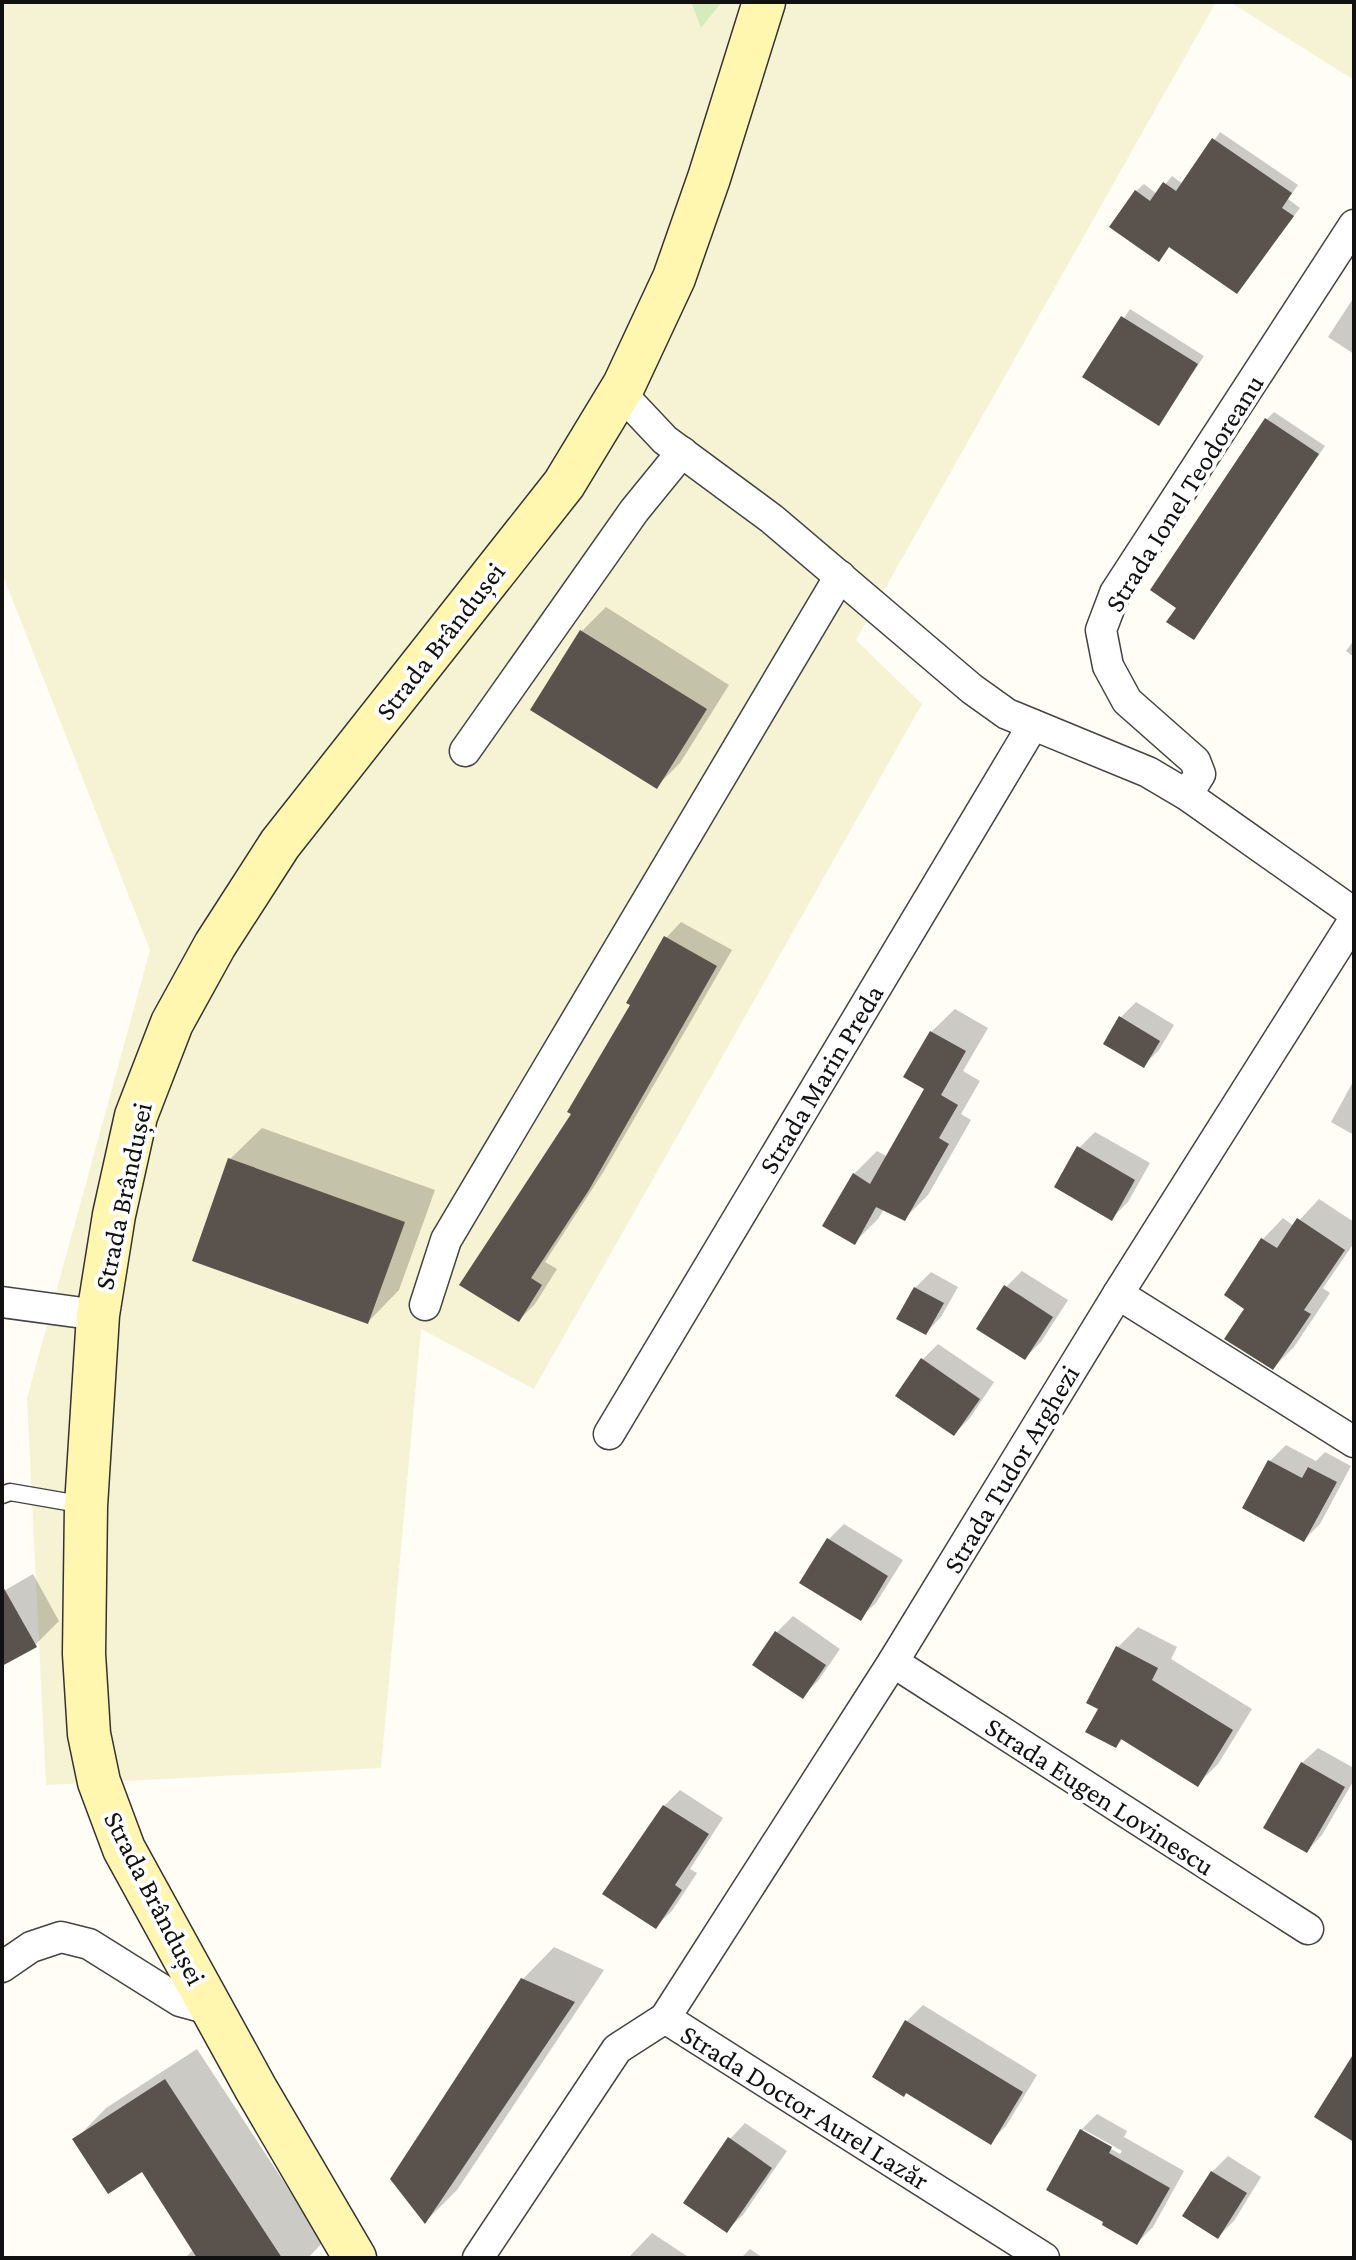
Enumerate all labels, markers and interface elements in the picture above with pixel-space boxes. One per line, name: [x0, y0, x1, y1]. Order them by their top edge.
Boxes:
street label: Strada Ionel Teodoreanu: [1098, 369, 1270, 617]
street label: Strada Brândușei: [369, 556, 512, 727]
street label: Strada Marin Preda: [752, 979, 890, 1179]
street label: Strada Brândușei: [88, 1100, 160, 1293]
street label: Strada Tudor Arghezi: [937, 1359, 1085, 1579]
street label: Strada Eugen Lovinescu: [980, 1710, 1220, 1882]
street label: Strada Brândușei: [96, 1806, 212, 1991]
street label: Strada Doctor Aurel Lazăr: [675, 2018, 935, 2196]

